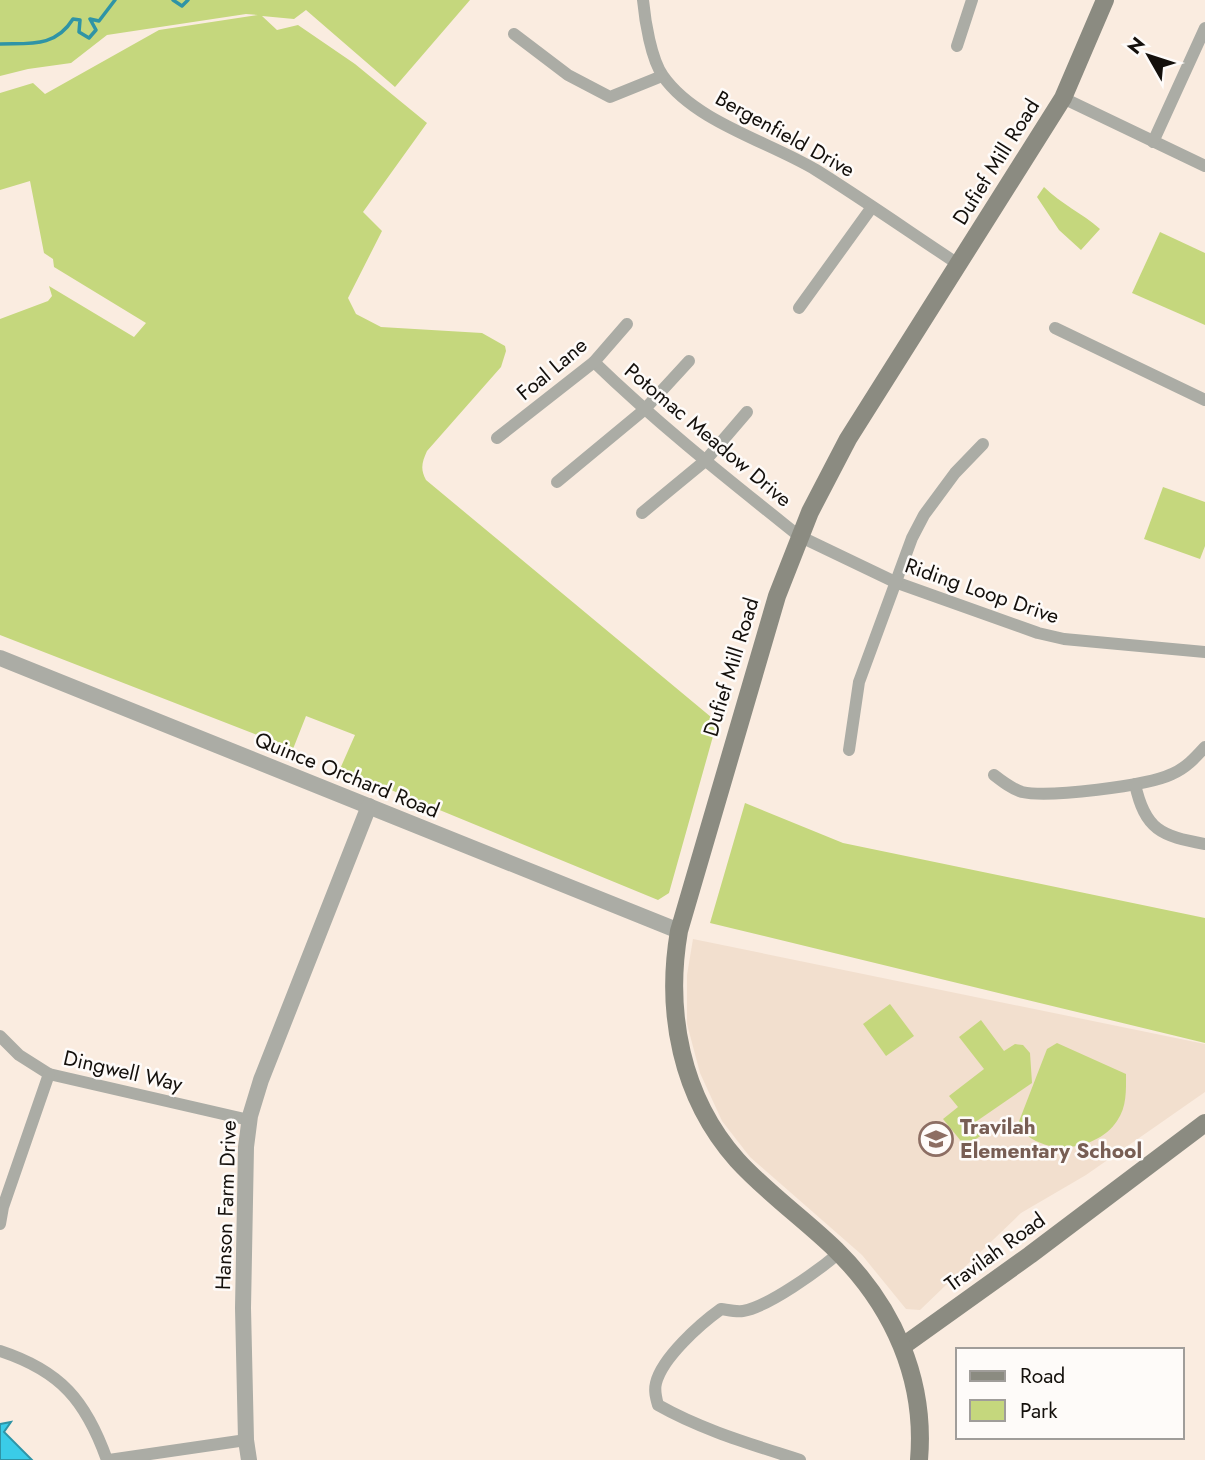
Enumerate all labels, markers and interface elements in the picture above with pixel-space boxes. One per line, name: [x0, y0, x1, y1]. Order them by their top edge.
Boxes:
north arrow: [1114, 21, 1184, 91]
text: N: [1121, 31, 1151, 60]
street label: Bergenfield Drive: [710, 83, 860, 185]
street label: Dufief Mill Road: [945, 93, 1047, 231]
street label: Foal Lane: [510, 330, 594, 407]
street label: Potomac Meadow Drive: [618, 356, 798, 514]
street label: Riding Loop Drive: [901, 551, 1063, 631]
street label: Dufief Mill Road: [696, 594, 766, 740]
street label: Quince Orchard Road: [250, 724, 444, 826]
street label: Dingwell Way: [60, 1043, 186, 1099]
place label: Travilah Elementary School: [960, 1112, 1142, 1166]
street label: Hanson Farm Drive: [208, 1119, 244, 1290]
school or university icon: Travilah Elementary School: [917, 1120, 955, 1158]
street label: Travilah Road: [939, 1205, 1051, 1299]
legend: [956, 1348, 1184, 1439]
text: Road: [1020, 1361, 1065, 1391]
text: Park: [1020, 1396, 1058, 1426]

